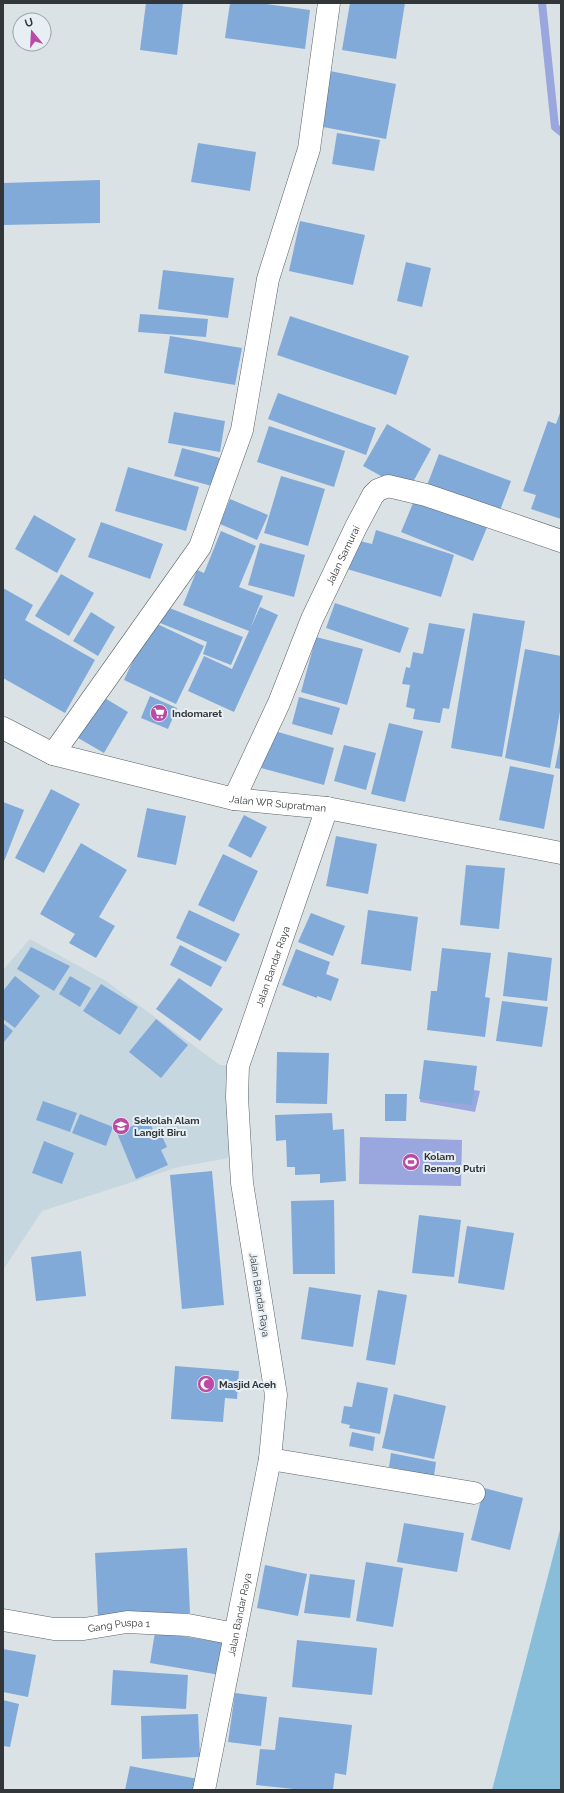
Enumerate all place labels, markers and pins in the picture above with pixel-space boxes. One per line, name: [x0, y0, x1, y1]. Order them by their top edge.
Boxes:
supermarket icon: Indomaret: [149, 703, 169, 723]
place label: Indomaret: [172, 708, 222, 719]
place label: Sekolah Alam Langit Biru: [134, 1115, 199, 1138]
school or university icon: Sekolah Alam Langit Biru: [111, 1116, 131, 1136]
place label: Kolam Renang Putri: [424, 1151, 486, 1174]
sports icon: Kolam Renang Putri: [401, 1152, 421, 1172]
mosque icon: Masjid Aceh: [196, 1374, 216, 1394]
place label: Masjid Aceh: [219, 1379, 276, 1390]

